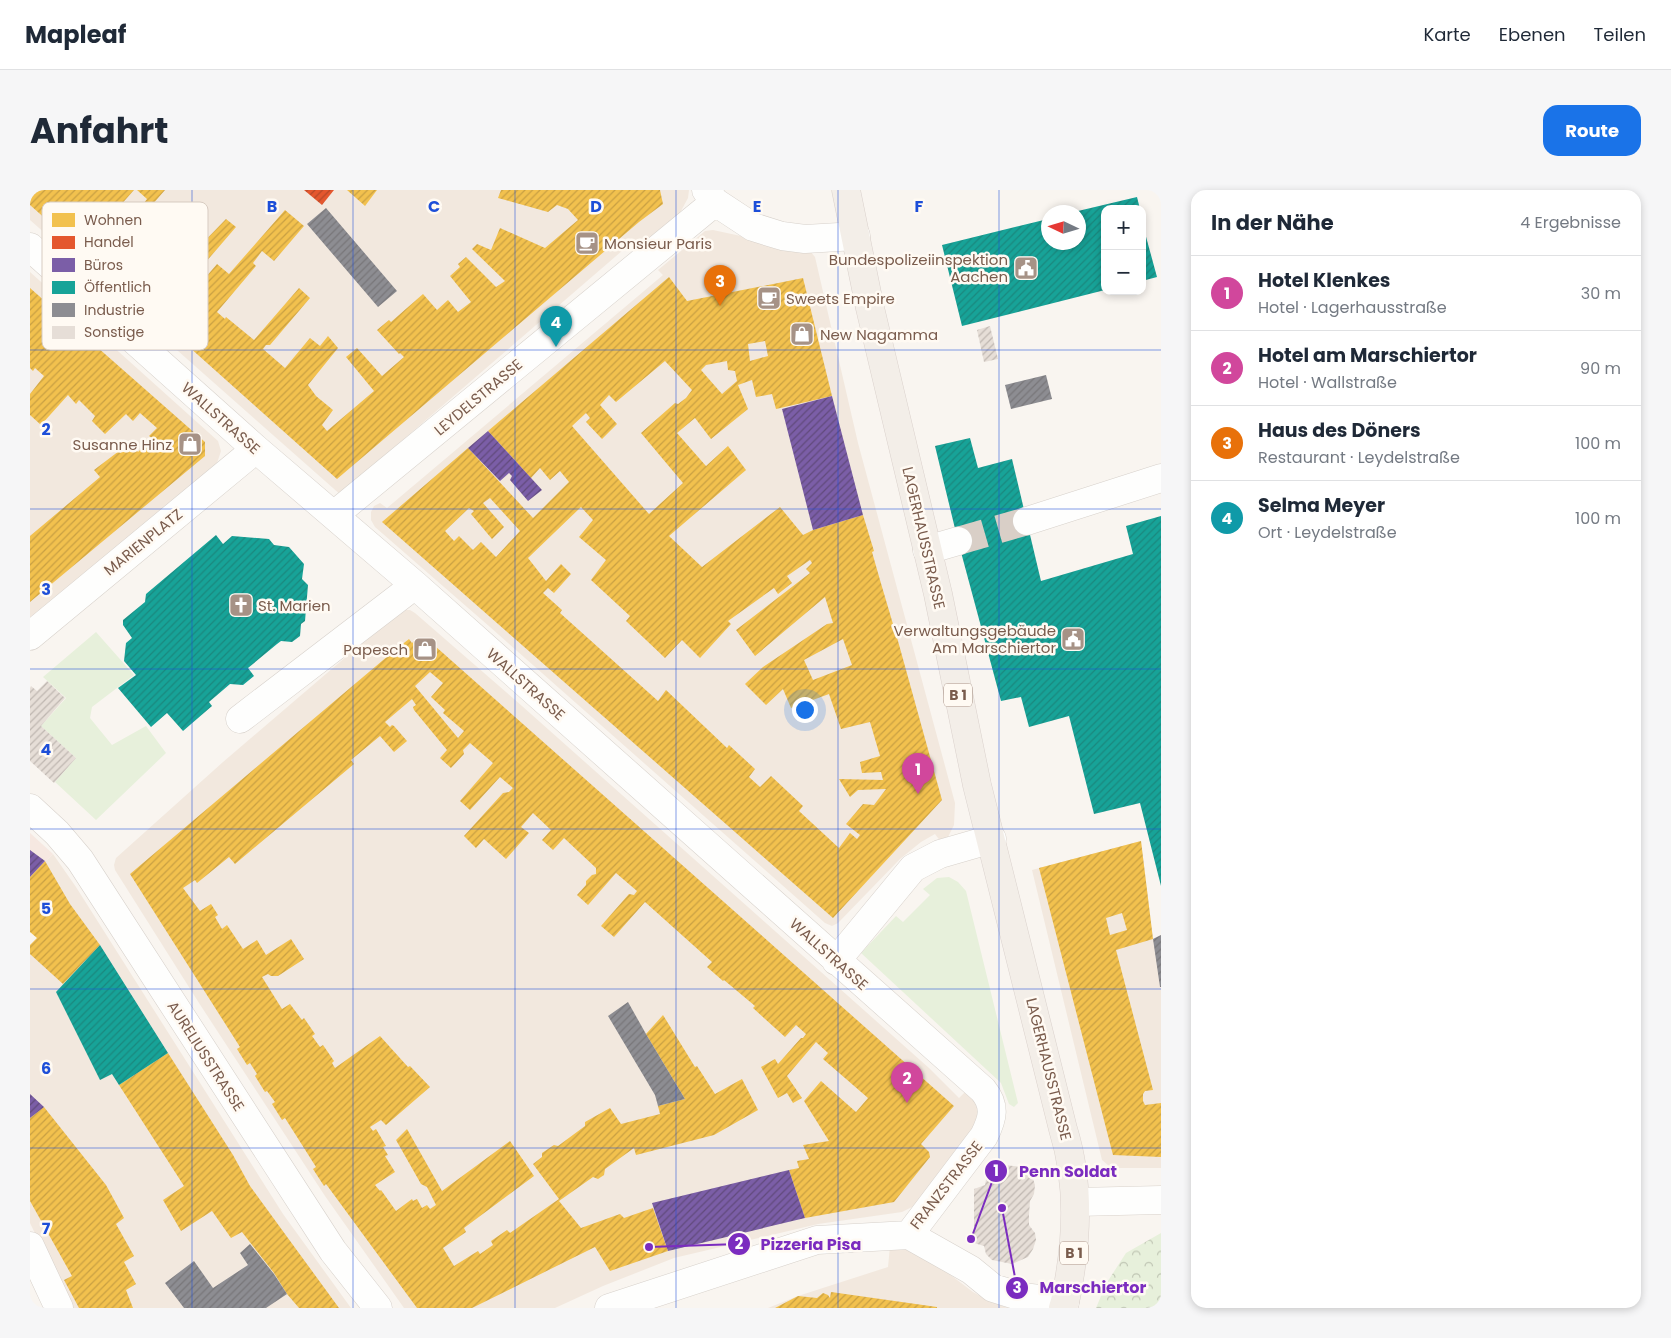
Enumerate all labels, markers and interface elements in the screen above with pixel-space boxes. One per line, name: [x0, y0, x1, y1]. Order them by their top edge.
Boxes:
text: Mapleaf: [25, 18, 126, 51]
text: Karte: [1423, 22, 1471, 47]
text: Ebenen: [1499, 22, 1566, 47]
text: Teilen: [1594, 22, 1646, 47]
button: Route: [1543, 105, 1641, 156]
text: Anfahrt: [30, 106, 169, 155]
text: B: [267, 195, 277, 218]
text: C: [428, 195, 440, 218]
text: D: [590, 195, 602, 218]
text: E: [753, 195, 761, 218]
text: F: [915, 195, 924, 218]
legend: [42, 202, 208, 350]
north arrow: [1041, 205, 1086, 250]
map controls: [1101, 205, 1146, 295]
button: +: [1101, 205, 1146, 250]
text: In der Nähe: [1211, 208, 1334, 237]
text: Wohnen: [84, 210, 142, 230]
text: 4 Ergebnisse: [1520, 211, 1621, 234]
cafe icon: Monsieur Paris: [574, 230, 600, 256]
text: Handel: [84, 232, 134, 252]
place label: Monsieur Paris: [604, 233, 712, 254]
place label: Bundespolizeiinspektion Aachen: [829, 249, 1008, 287]
button: −: [1101, 250, 1146, 295]
text: Büros: [84, 255, 123, 275]
public building icon: Bundespolizeiinspektion Aachen: [1013, 255, 1039, 281]
pin: 3: [704, 265, 736, 306]
text: Hotel Klenkes: [1258, 267, 1390, 294]
text: Öffentlich: [84, 277, 151, 297]
text: 1: [1224, 282, 1230, 305]
text: 30 m: [1581, 282, 1621, 305]
cafe icon: Sweets Empire: [756, 285, 782, 311]
place label: Sweets Empire: [786, 288, 895, 309]
text: Hotel · Lagerhausstraße: [1258, 296, 1447, 319]
text: Industrie: [84, 300, 145, 320]
pin: 4: [540, 306, 572, 347]
shop icon: New Nagamma: [789, 321, 815, 347]
text: Sonstige: [84, 322, 144, 342]
place label: New Nagamma: [820, 324, 938, 345]
text: Hotel am Marschiertor: [1258, 342, 1477, 369]
street label: LEYDELSTRASSE: [429, 354, 527, 440]
text: 2: [1222, 357, 1232, 380]
text: 90 m: [1580, 357, 1621, 380]
text: Hotel · Wallstraße: [1258, 371, 1397, 394]
street label: WALLSTRASSE: [177, 377, 265, 459]
text: Haus des Döners: [1258, 417, 1421, 444]
text: 2: [41, 418, 51, 441]
shop icon: Susanne Hinz: [177, 431, 203, 457]
text: 3: [1222, 432, 1232, 455]
text: 100 m: [1575, 432, 1621, 455]
place label: Susanne Hinz: [73, 434, 172, 455]
text: Restaurant · Leydelstraße: [1258, 446, 1460, 469]
street label: LAGERHAUSSTRASSE: [897, 465, 951, 611]
text: Selma Meyer: [1258, 492, 1385, 519]
street label: MARIENPLATZ: [99, 504, 187, 580]
text: 4: [1222, 507, 1232, 530]
text: 100 m: [1575, 507, 1621, 530]
text: Ort · Leydelstraße: [1258, 521, 1397, 544]
text: 3: [41, 578, 51, 601]
church icon: St. Marien: [228, 592, 254, 618]
place label: St. Marien: [258, 595, 331, 616]
place label: Verwaltungsgebäude Am Marschiertor: [893, 620, 1056, 658]
public building icon: Verwaltungsgebäude Am Marschiertor: [1060, 626, 1086, 652]
shop icon: Papesch: [412, 636, 438, 662]
place label: Papesch: [343, 639, 408, 660]
street label: WALLSTRASSE: [482, 643, 570, 725]
road number: B 1: [944, 684, 972, 706]
your location: [792, 697, 818, 723]
text: 4: [41, 738, 52, 761]
pin: 1: [902, 753, 934, 794]
text: 5: [41, 897, 51, 920]
street label: WALLSTRASSE: [785, 913, 873, 995]
street label: LAGERHAUSSTRASSE: [1021, 996, 1077, 1142]
street label: AURELIUSSTRASSE: [162, 997, 250, 1115]
text: 6: [41, 1057, 51, 1080]
pin: 2: [891, 1062, 923, 1103]
street label: FRANZSTRASSE: [905, 1136, 987, 1234]
callout: Penn Soldat: [984, 1155, 1126, 1186]
text: 1: [993, 1160, 999, 1181]
text: Penn Soldat: [1019, 1160, 1117, 1183]
text: 7: [42, 1217, 51, 1240]
callout: Pizzeria Pisa: [726, 1228, 872, 1259]
text: 2: [735, 1233, 744, 1254]
text: Pizzeria Pisa: [761, 1233, 861, 1256]
road number: B 1: [1060, 1242, 1088, 1264]
callout: Marschiertor: [1004, 1272, 1156, 1303]
text: Marschiertor: [1040, 1276, 1147, 1299]
text: 3: [1012, 1277, 1022, 1298]

